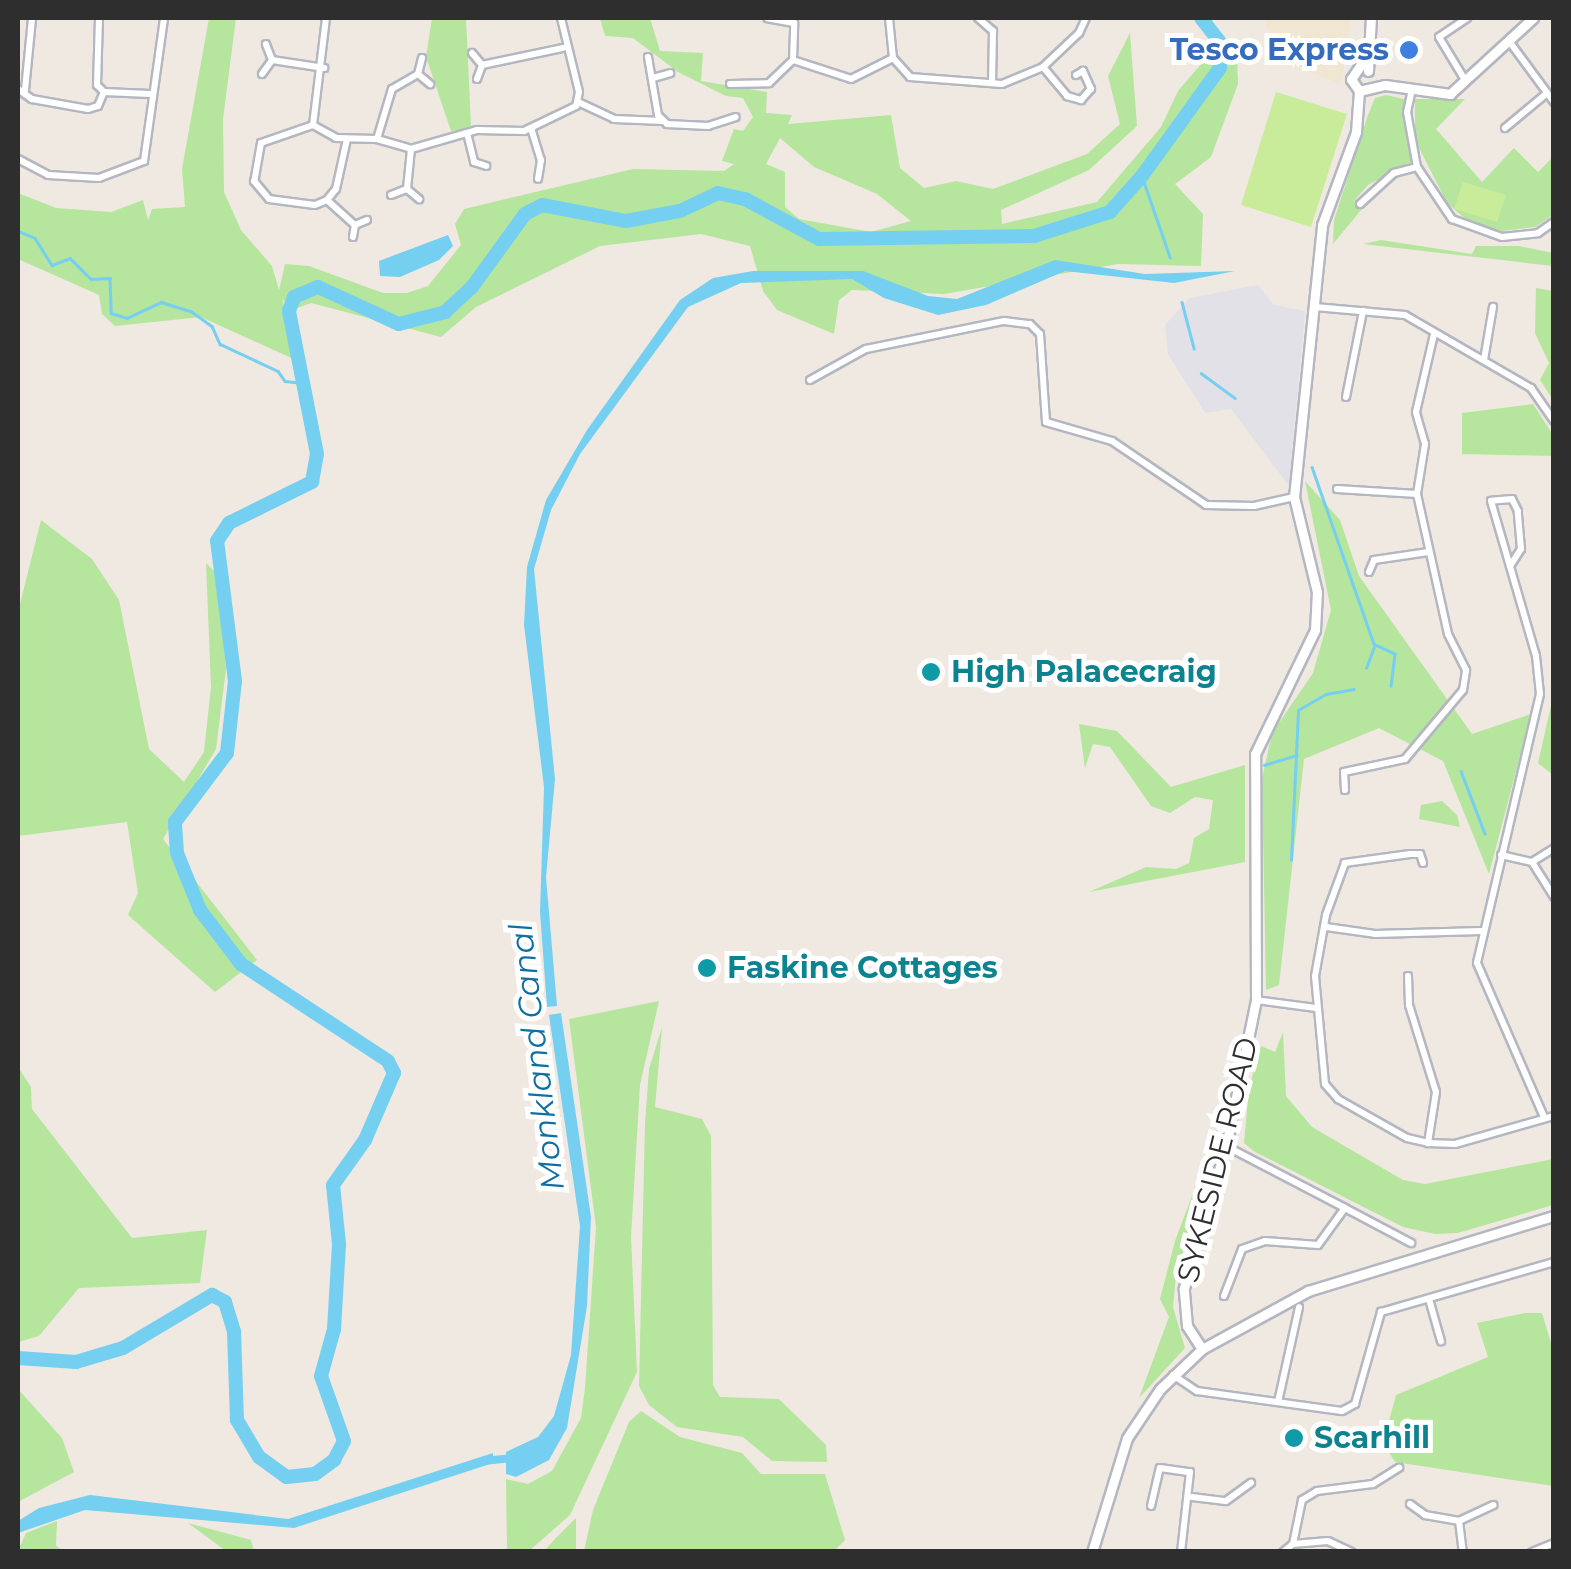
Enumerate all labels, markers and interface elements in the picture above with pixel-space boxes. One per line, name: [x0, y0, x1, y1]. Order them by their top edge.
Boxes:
place label: Tesco Express: [1170, 32, 1389, 68]
marker: Tesco Express: [1398, 39, 1420, 61]
place label: High Palacecraig: [951, 654, 1217, 690]
marker: High Palacecraig: [920, 661, 942, 683]
water label: Monkland Canal: [502, 921, 572, 1193]
place label: Faskine Cottages: [727, 950, 998, 986]
marker: Faskine Cottages: [696, 957, 718, 979]
street label: SYKESIDE ROAD: [1170, 1034, 1266, 1286]
place label: Scarhill: [1314, 1420, 1430, 1456]
marker: Scarhill: [1283, 1427, 1305, 1449]

